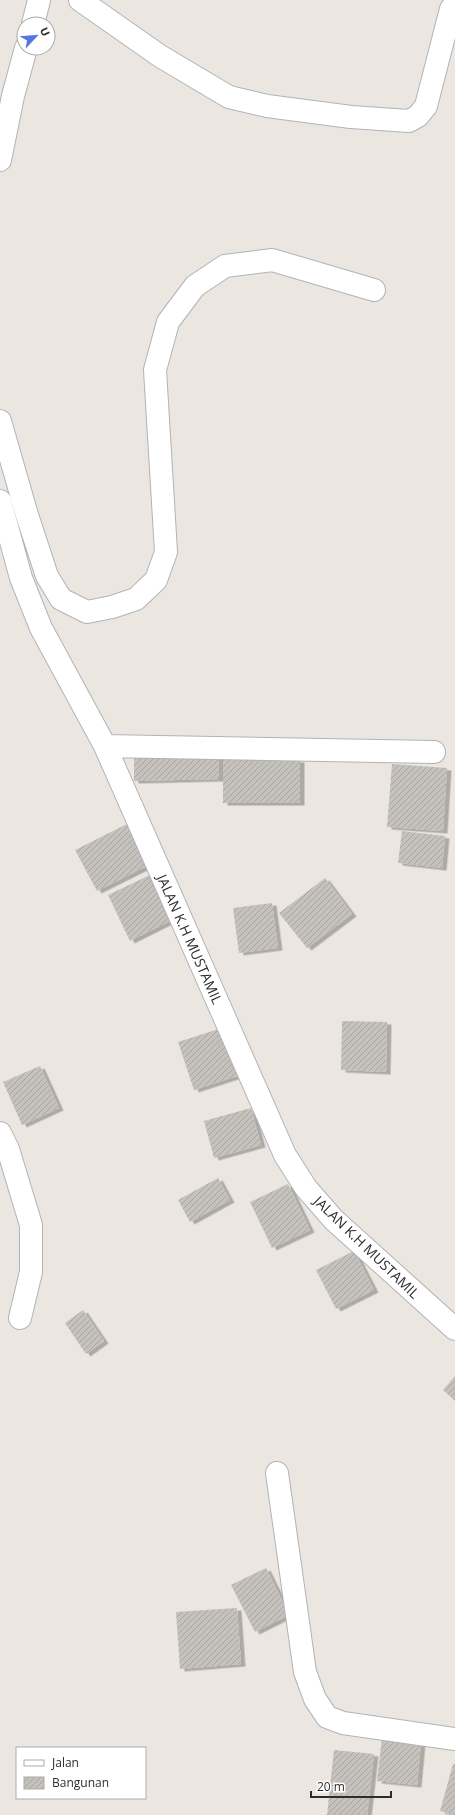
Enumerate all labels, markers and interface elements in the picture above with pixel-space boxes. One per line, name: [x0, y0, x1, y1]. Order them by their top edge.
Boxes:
north arrow: [16, 16, 56, 56]
text: U: [37, 24, 54, 38]
street label: JALAN K.H MUSTAMIL: [152, 869, 227, 1007]
street label: JALAN K.H MUSTAMIL: [309, 1190, 424, 1302]
legend: [16, 1747, 146, 1799]
text: Jalan: [51, 1754, 79, 1771]
scale bar: [311, 1773, 391, 1799]
text: Bangunan: [52, 1774, 109, 1791]
text: 20 m: [317, 1778, 345, 1795]

